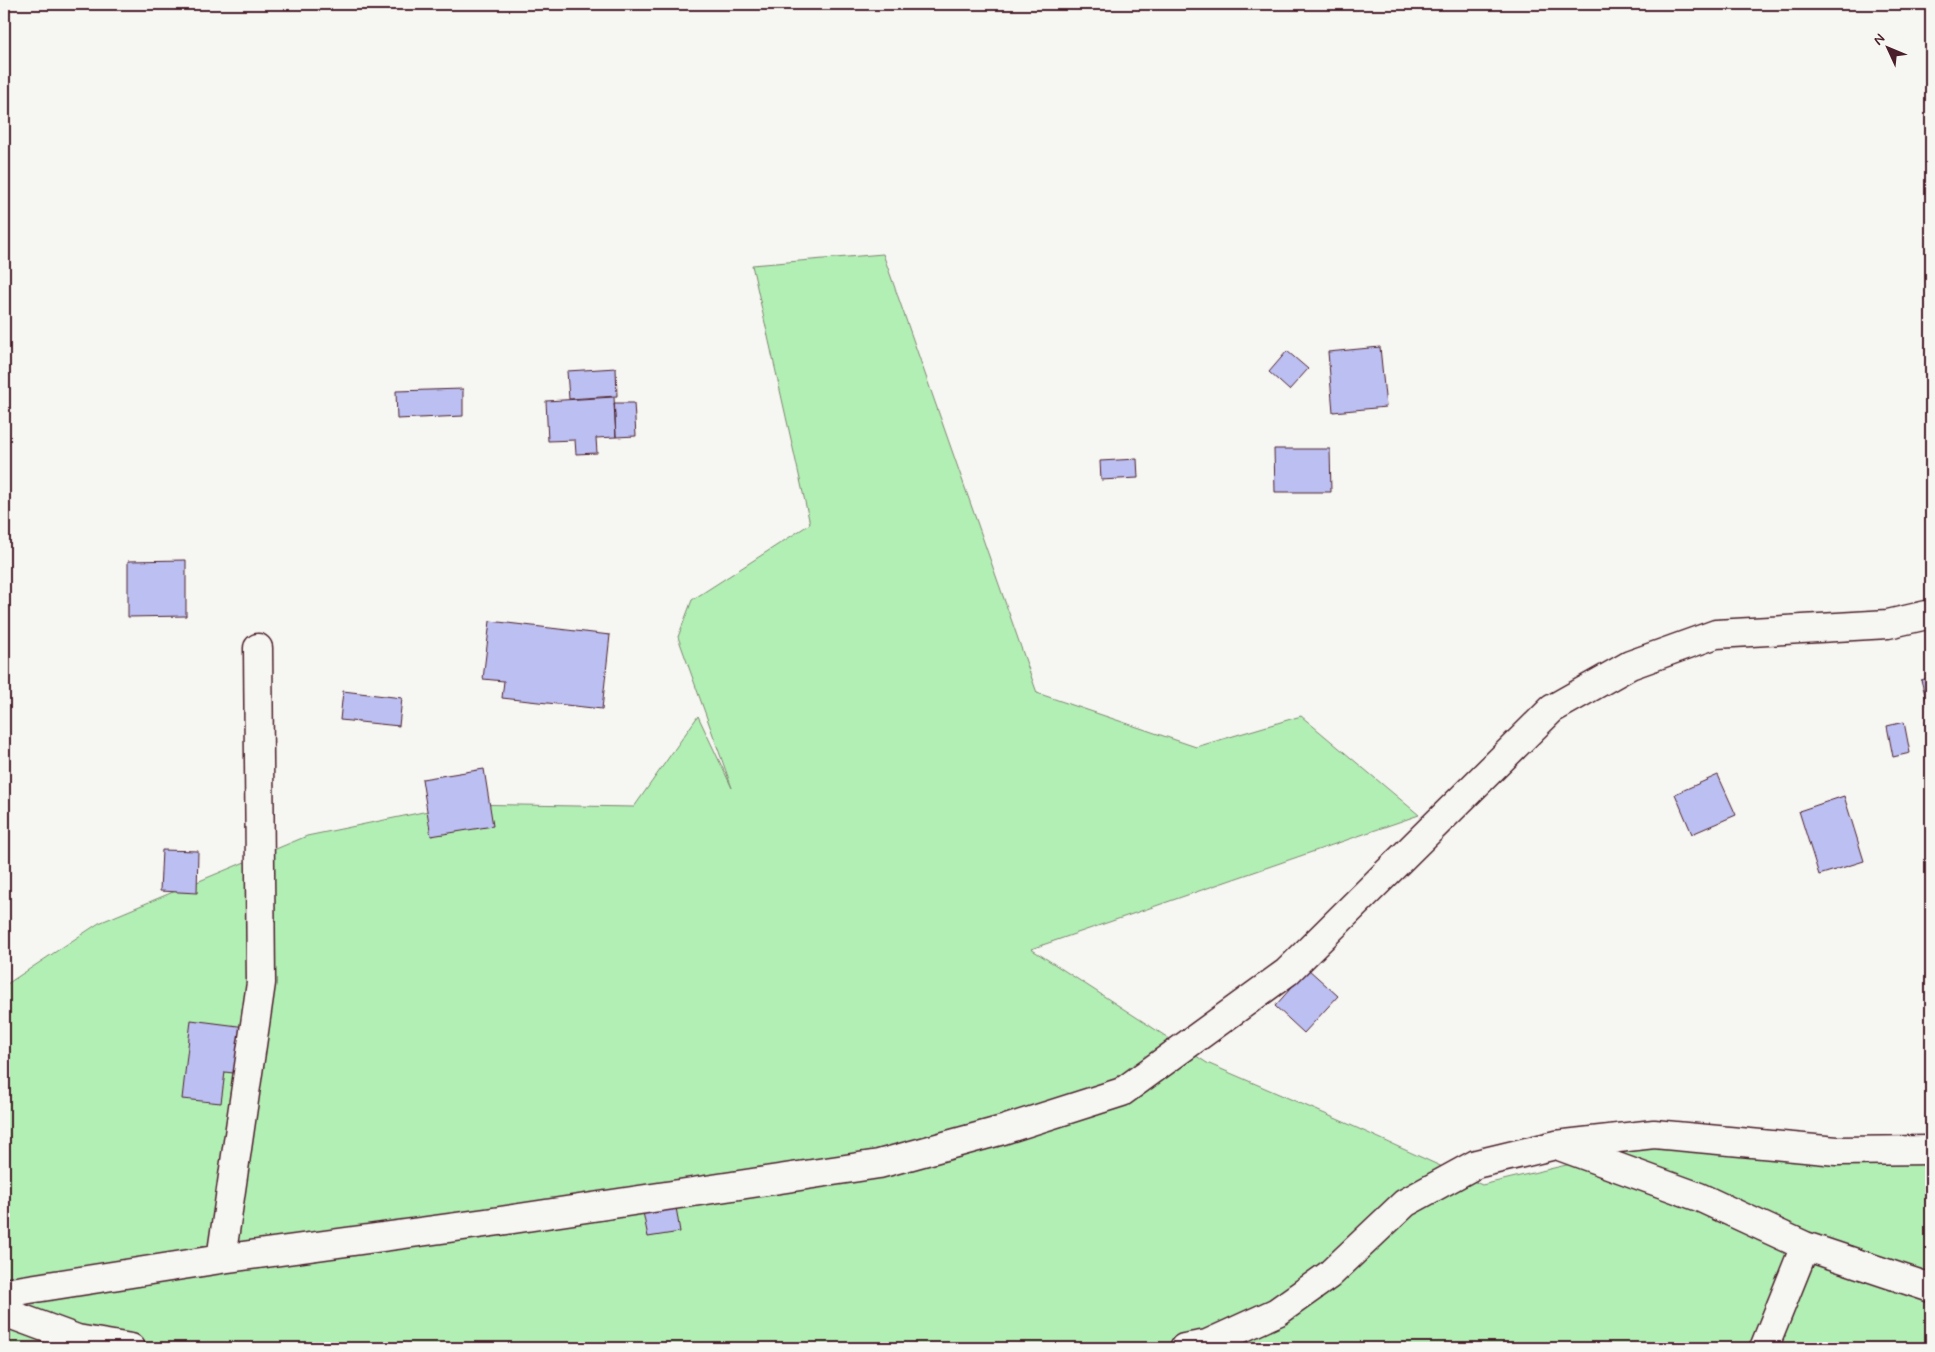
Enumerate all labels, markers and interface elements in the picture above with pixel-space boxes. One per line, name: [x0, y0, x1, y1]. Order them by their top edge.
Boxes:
north arrow: [1862, 22, 1912, 72]
text: N: [1870, 30, 1889, 49]

